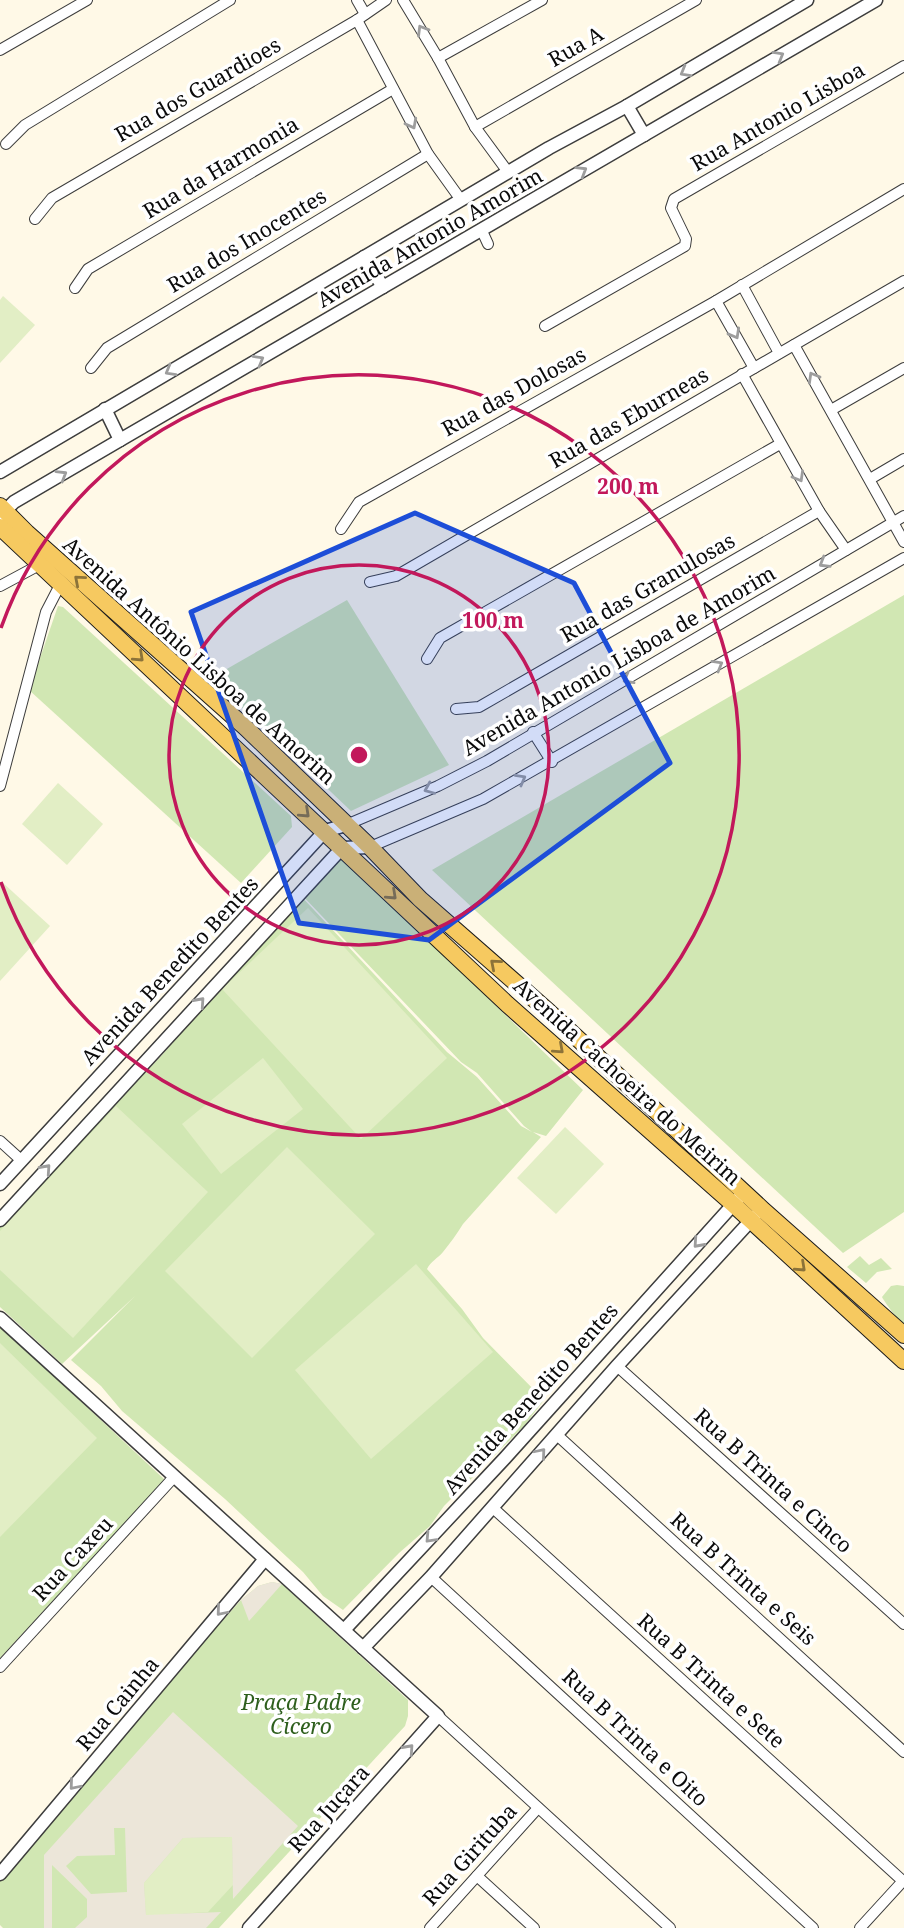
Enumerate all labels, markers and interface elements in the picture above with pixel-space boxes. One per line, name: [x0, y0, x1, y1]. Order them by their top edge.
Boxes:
street label: Rua A: [543, 19, 608, 73]
one-way arrow: [417, 25, 430, 38]
street label: Rua dos Guardioes: [110, 30, 285, 148]
one-way arrow: [771, 52, 784, 65]
street label: Rua Antonio Lisboa: [686, 55, 869, 177]
one-way arrow: [679, 64, 692, 77]
street label: Rua da Harmonia: [137, 110, 304, 225]
one-way arrow: [404, 116, 417, 129]
street label: Avenida Antonio Amorim: [312, 161, 548, 313]
one-way arrow: [575, 167, 588, 180]
street label: Rua dos Inocentes: [162, 182, 331, 299]
one-way arrow: [727, 327, 740, 339]
street label: Rua das Dolosas: [436, 340, 591, 442]
one-way arrow: [251, 355, 264, 368]
street label: Rua das Eburneas: [544, 360, 713, 474]
one-way arrow: [165, 363, 178, 376]
one-way arrow: [808, 372, 821, 384]
one-way arrow: [791, 469, 804, 482]
one-way arrow: [55, 470, 68, 483]
text: 200 m: [597, 472, 659, 500]
street label: Rua das Granulosas: [555, 526, 740, 648]
street label: Avenida Antônio Lisboa de Amorim: [57, 530, 342, 790]
one-way arrow: [818, 555, 831, 568]
street label: Avenida Antonio Lisboa de Amorim: [457, 559, 780, 762]
one-way arrow: [74, 575, 87, 588]
text: 100 m: [462, 606, 524, 634]
one-way arrow: [131, 649, 144, 662]
one-way arrow: [711, 660, 724, 673]
one-way arrow: [623, 671, 636, 684]
centre of rings: [347, 743, 371, 767]
one-way arrow: [514, 774, 527, 787]
one-way arrow: [424, 781, 436, 795]
one-way arrow: [297, 804, 310, 817]
street label: Avenida Benedito Bentes: [74, 870, 264, 1071]
one-way arrow: [384, 886, 397, 899]
one-way arrow: [490, 960, 503, 972]
street label: Avenida Cachoeira do Meirim: [508, 971, 748, 1191]
one-way arrow: [191, 997, 204, 1010]
one-way arrow: [551, 1041, 564, 1054]
one-way arrow: [38, 1164, 50, 1177]
one-way arrow: [694, 1235, 706, 1248]
one-way arrow: [793, 1258, 806, 1271]
street label: Avenida Benedito Bentes: [437, 1297, 624, 1500]
street label: Rua B Trinta e Cinco: [689, 1402, 859, 1559]
one-way arrow: [533, 1449, 545, 1462]
street label: Rua B Trinta e Seis: [665, 1505, 822, 1651]
street label: Rua Caxeu: [26, 1510, 119, 1607]
one-way arrow: [425, 1530, 438, 1543]
one-way arrow: [217, 1603, 229, 1616]
street label: Rua B Trinta e Sete: [632, 1607, 791, 1754]
street label: Rua Cainha: [70, 1650, 165, 1756]
street label: Rua B Trinta e Oito: [557, 1662, 715, 1812]
park label: Praça Padre Cícero: [240, 1688, 361, 1740]
one-way arrow: [401, 1744, 413, 1757]
street label: Rua Juçara: [281, 1759, 375, 1858]
one-way arrow: [70, 1778, 83, 1790]
street label: Rua Girituba: [416, 1797, 523, 1911]

